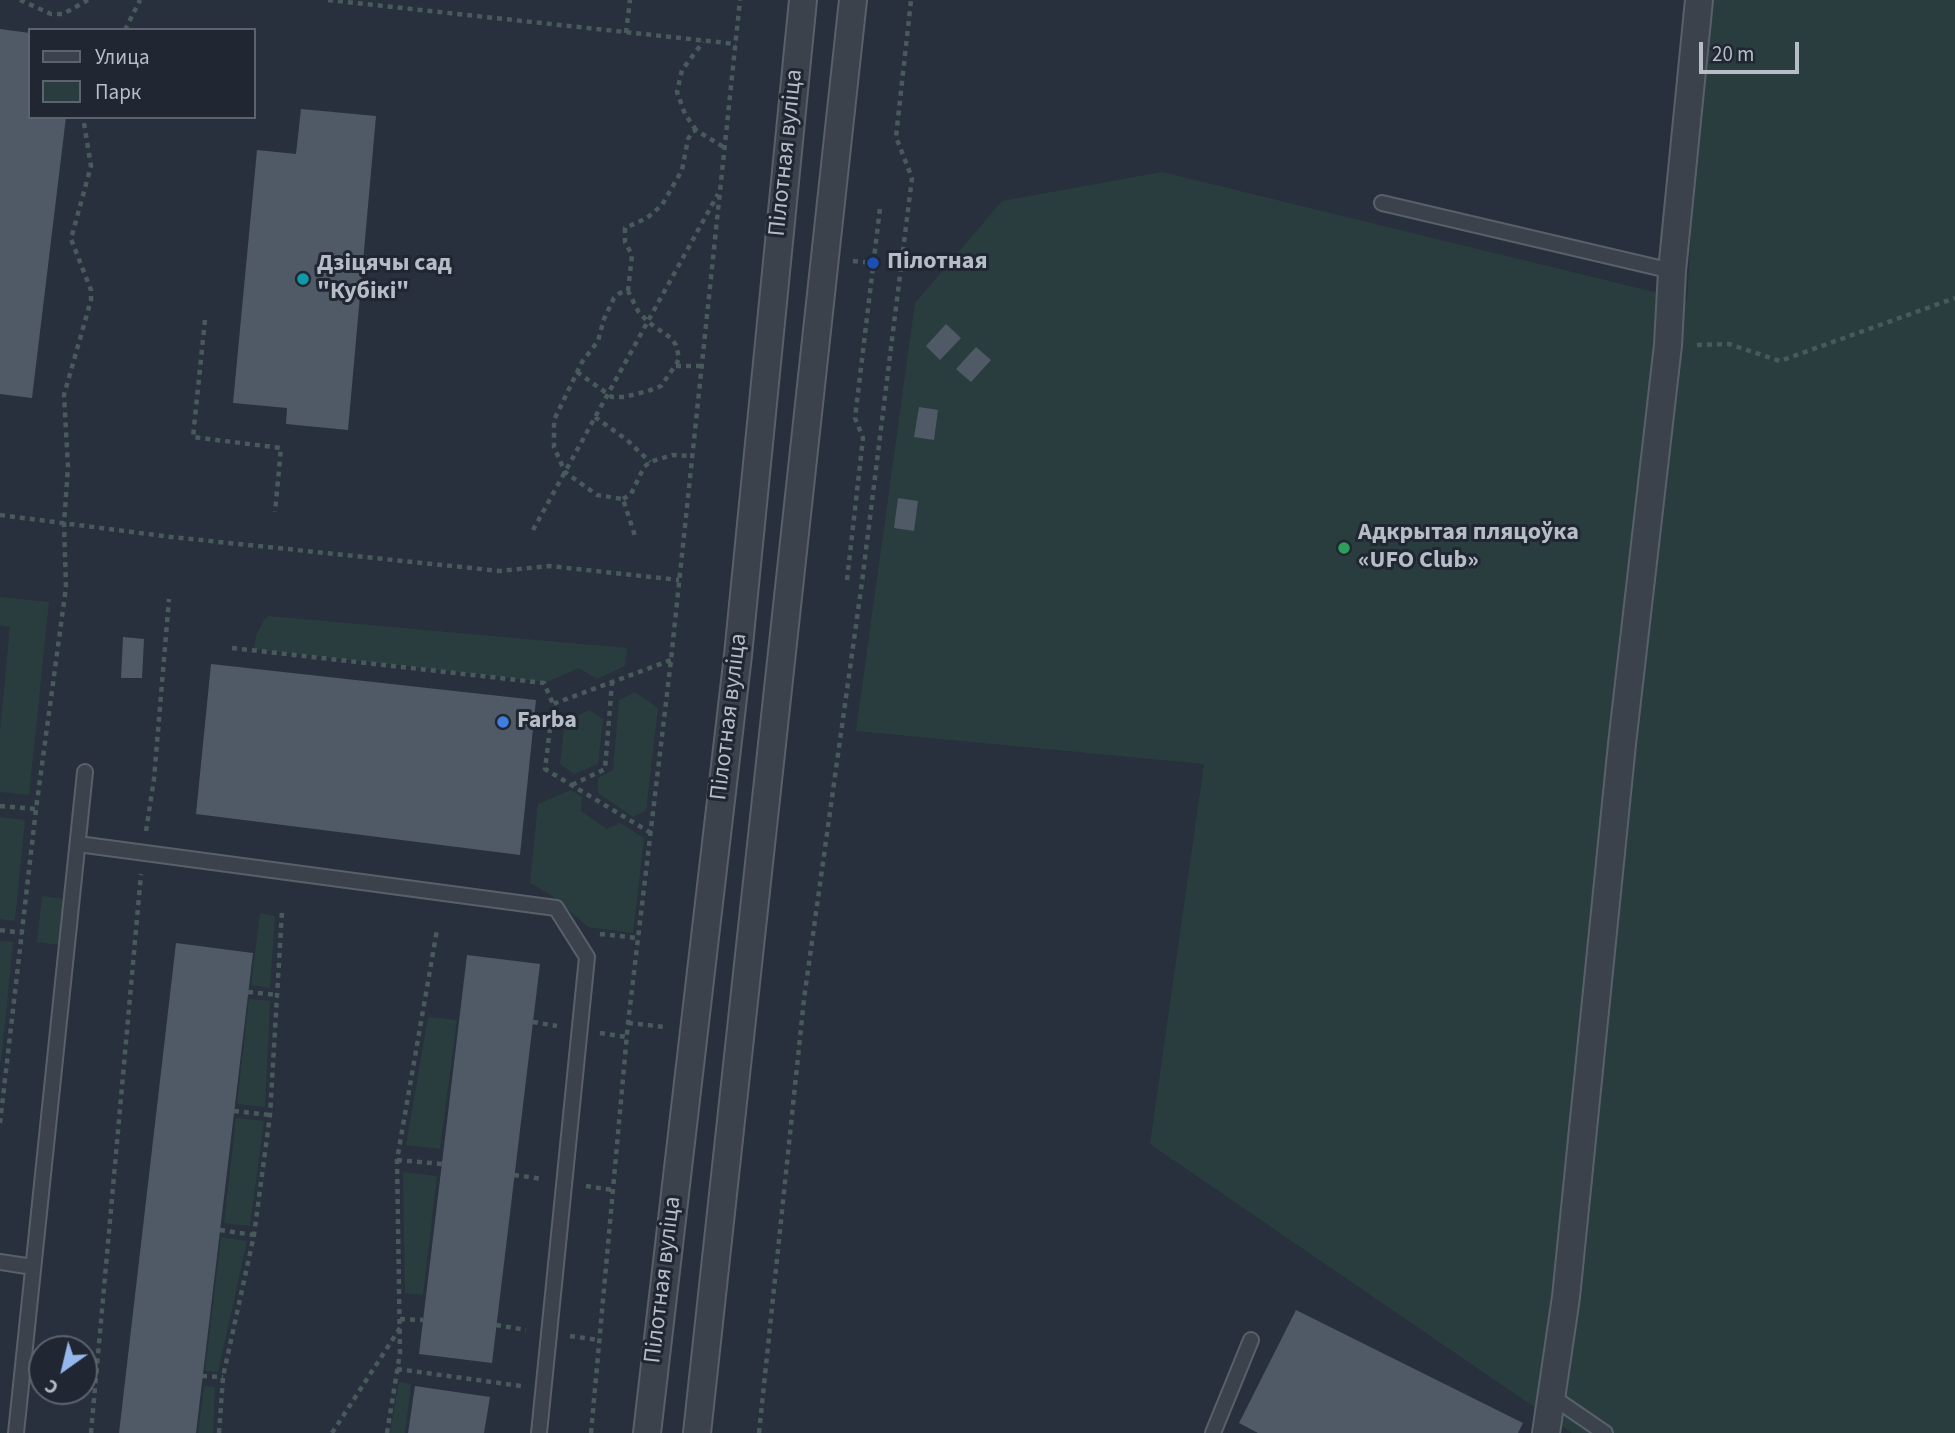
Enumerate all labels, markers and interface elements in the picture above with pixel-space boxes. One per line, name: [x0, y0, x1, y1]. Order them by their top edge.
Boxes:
legend: [28, 28, 256, 119]
scale bar: [1703, 28, 1803, 72]
text: 20 m: [1712, 39, 1754, 69]
text: Улица: [95, 42, 150, 72]
street label: Пілотная вуліца: [764, 68, 810, 238]
text: Парк: [95, 77, 141, 107]
place label: Пілотная: [887, 249, 987, 277]
place label: Дзіцячы сад "Кубікі": [317, 251, 452, 307]
marker: Пілотная: [865, 255, 881, 271]
marker: Дзіцячы сад "Кубікі": [295, 271, 311, 287]
place label: Адкрытая пляцоўка «UFO Club»: [1358, 520, 1579, 576]
marker: Адкрытая пляцоўка «UFO Club»: [1336, 540, 1352, 556]
street label: Пілотная вуліца: [705, 632, 755, 802]
place label: Farba: [517, 708, 577, 736]
marker: Farba: [495, 714, 511, 730]
street label: Пілотная вуліца: [639, 1195, 689, 1365]
north arrow: [28, 1335, 98, 1405]
text: С: [40, 1372, 64, 1400]

